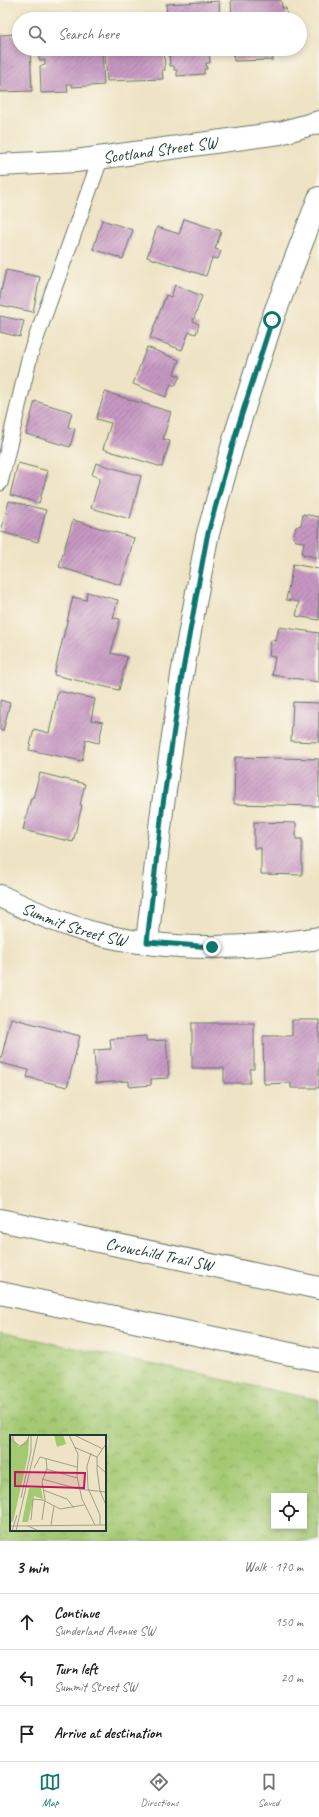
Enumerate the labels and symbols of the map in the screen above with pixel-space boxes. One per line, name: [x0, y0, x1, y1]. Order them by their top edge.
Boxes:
street label: Scotland Street SW: [102, 131, 221, 168]
route start: [263, 311, 281, 329]
street label: Summit Street SW: [19, 898, 130, 951]
route end: [203, 938, 221, 956]
street label: Crowchild Trail SW: [104, 1233, 217, 1277]
inset map: [10, 1435, 106, 1531]

